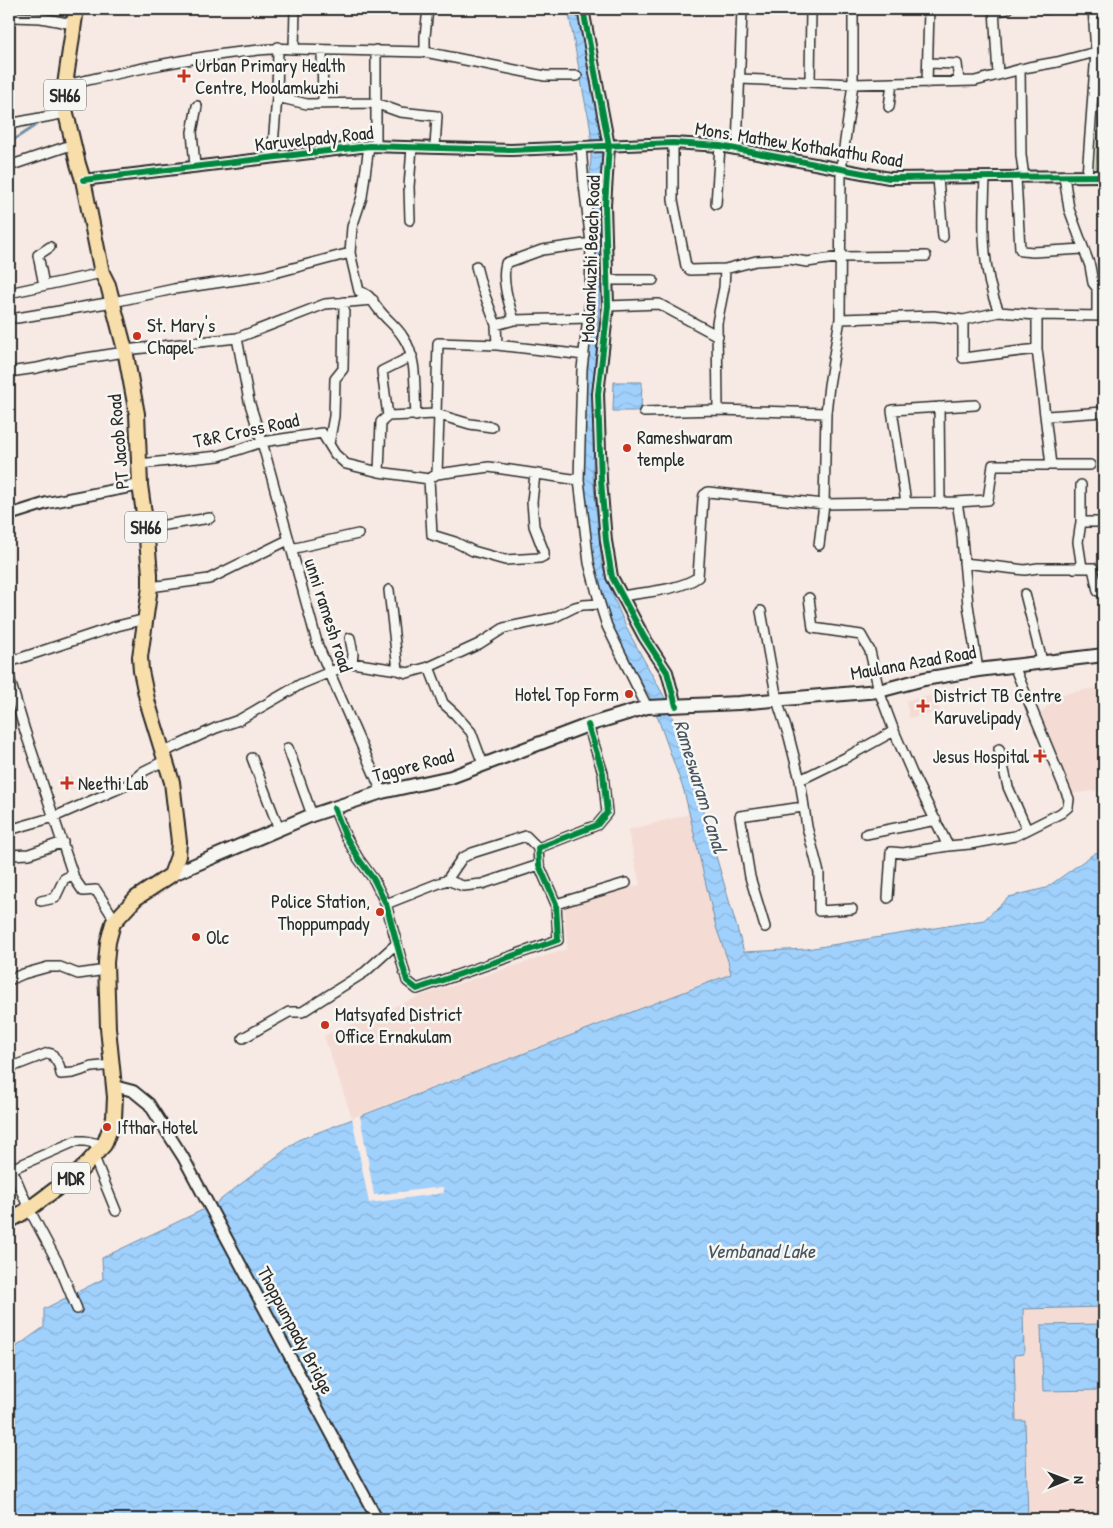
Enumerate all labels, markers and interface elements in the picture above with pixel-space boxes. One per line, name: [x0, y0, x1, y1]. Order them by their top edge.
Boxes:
place label: Urban Primary Health Centre, Moolamkuzhi: [195, 52, 345, 100]
marker: Urban Primary Health Centre, Moolamkuzhi: [177, 69, 191, 83]
road number: SH66: [44, 80, 86, 110]
street label: Mons. Mathew Kothakathu Road: [693, 115, 905, 173]
street label: Karuvelpady Road: [253, 119, 375, 157]
street label: Moolamkuzhi Beach Road: [574, 174, 606, 343]
place label: St. Mary's Chapel: [147, 312, 215, 360]
marker: St. Mary's Chapel: [131, 330, 143, 342]
street label: PT Jacob Road: [101, 393, 135, 491]
street label: T&R Cross Road: [191, 406, 302, 454]
place label: Rameshwaram temple: [637, 424, 733, 472]
marker: Rameshwaram temple: [621, 442, 633, 454]
road number: SH66: [125, 512, 167, 542]
street label: unni ramesh road: [298, 555, 360, 676]
street label: Maulana Azad Road: [848, 638, 978, 686]
place label: Hotel Top Form: [515, 681, 619, 707]
place label: District TB Centre Karuvelipady: [934, 682, 1062, 730]
marker: Hotel Top Form: [623, 688, 635, 700]
marker: District TB Centre Karuvelipady: [916, 699, 930, 713]
water label: Rameswaram Canal: [668, 716, 735, 858]
street label: Tagore Road: [370, 742, 457, 788]
place label: Jesus Hospital: [933, 743, 1030, 769]
marker: Jesus Hospital: [1033, 749, 1047, 763]
place label: Neethi Lab: [78, 770, 149, 796]
marker: Neethi Lab: [60, 776, 74, 790]
place label: Police Station, Thoppumpady: [271, 888, 370, 936]
marker: Police Station, Thoppumpady: [374, 906, 386, 918]
place label: Olc: [206, 924, 230, 950]
marker: Olc: [190, 931, 202, 943]
place label: Matsyafed District Office Ernakulam: [335, 1001, 462, 1049]
marker: Matsyafed District Office Ernakulam: [319, 1019, 331, 1031]
place label: Ifthar Hotel: [117, 1114, 199, 1140]
marker: Ifthar Hotel: [101, 1121, 113, 1133]
road number: MDR: [52, 1162, 90, 1194]
water label: Vembanad Lake: [705, 1237, 816, 1264]
street label: Thoppumpady Bridge: [251, 1261, 341, 1399]
north arrow: [1040, 1456, 1090, 1506]
text: N: [1070, 1476, 1089, 1484]

